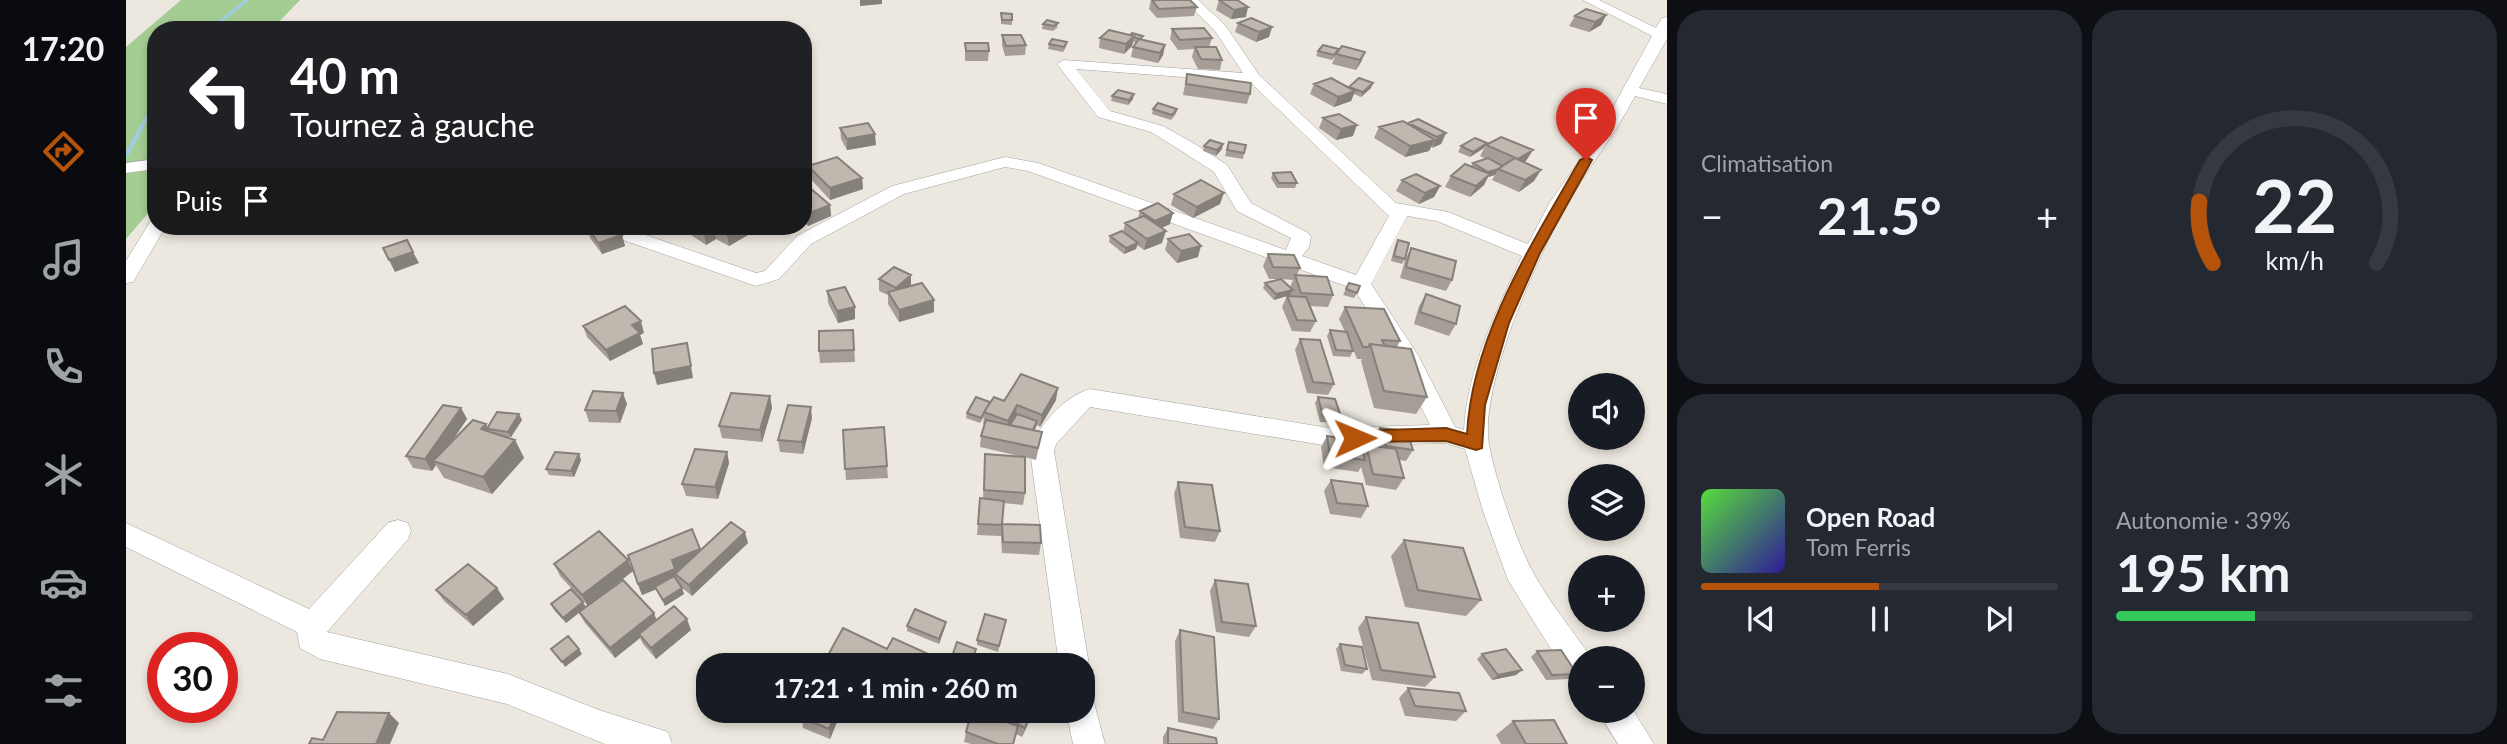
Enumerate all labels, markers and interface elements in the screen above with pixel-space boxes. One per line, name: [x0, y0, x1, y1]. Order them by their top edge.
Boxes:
text: 17:20: [22, 29, 104, 68]
text: 40 m: [290, 46, 400, 104]
icon: left: [175, 49, 266, 140]
pin: [1556, 88, 1616, 160]
icon: arrive: [1567, 99, 1605, 137]
text: Tournez à gauche: [290, 105, 535, 144]
icon: directions: [39, 127, 88, 176]
text: Climatisation: [1701, 149, 1833, 177]
text: 22: [2252, 161, 2337, 249]
icon: arrive: [237, 182, 275, 220]
text: 21.5°: [1817, 184, 1942, 246]
text: Puis: [175, 185, 223, 217]
text: −: [1701, 193, 1723, 239]
text: +: [2036, 193, 2058, 239]
icon: music: [39, 235, 88, 284]
text: km/h: [2265, 245, 2324, 275]
icon: phone: [39, 342, 88, 391]
map controls: [1568, 373, 1645, 723]
button: sound: [1568, 373, 1645, 450]
position arrow: [1318, 401, 1392, 475]
icon: climate: [39, 450, 88, 499]
button: layers: [1568, 464, 1645, 541]
text: Open Road: [1806, 501, 1935, 533]
text: Autonomie · 39%: [2116, 506, 2291, 534]
text: Tom Ferris: [1806, 533, 1911, 561]
text: 195 km: [2116, 541, 2290, 603]
button: +: [1568, 555, 1645, 632]
icon: car: [39, 558, 88, 607]
icon: previous: [1742, 600, 1780, 638]
icon: pause: [1861, 600, 1899, 638]
icon: next: [1980, 600, 2018, 638]
speed limit sign: 30: [147, 632, 238, 723]
button: −: [1568, 646, 1645, 723]
icon: filters: [39, 666, 88, 715]
text: 17:21 · 1 min · 260 m: [773, 672, 1018, 704]

